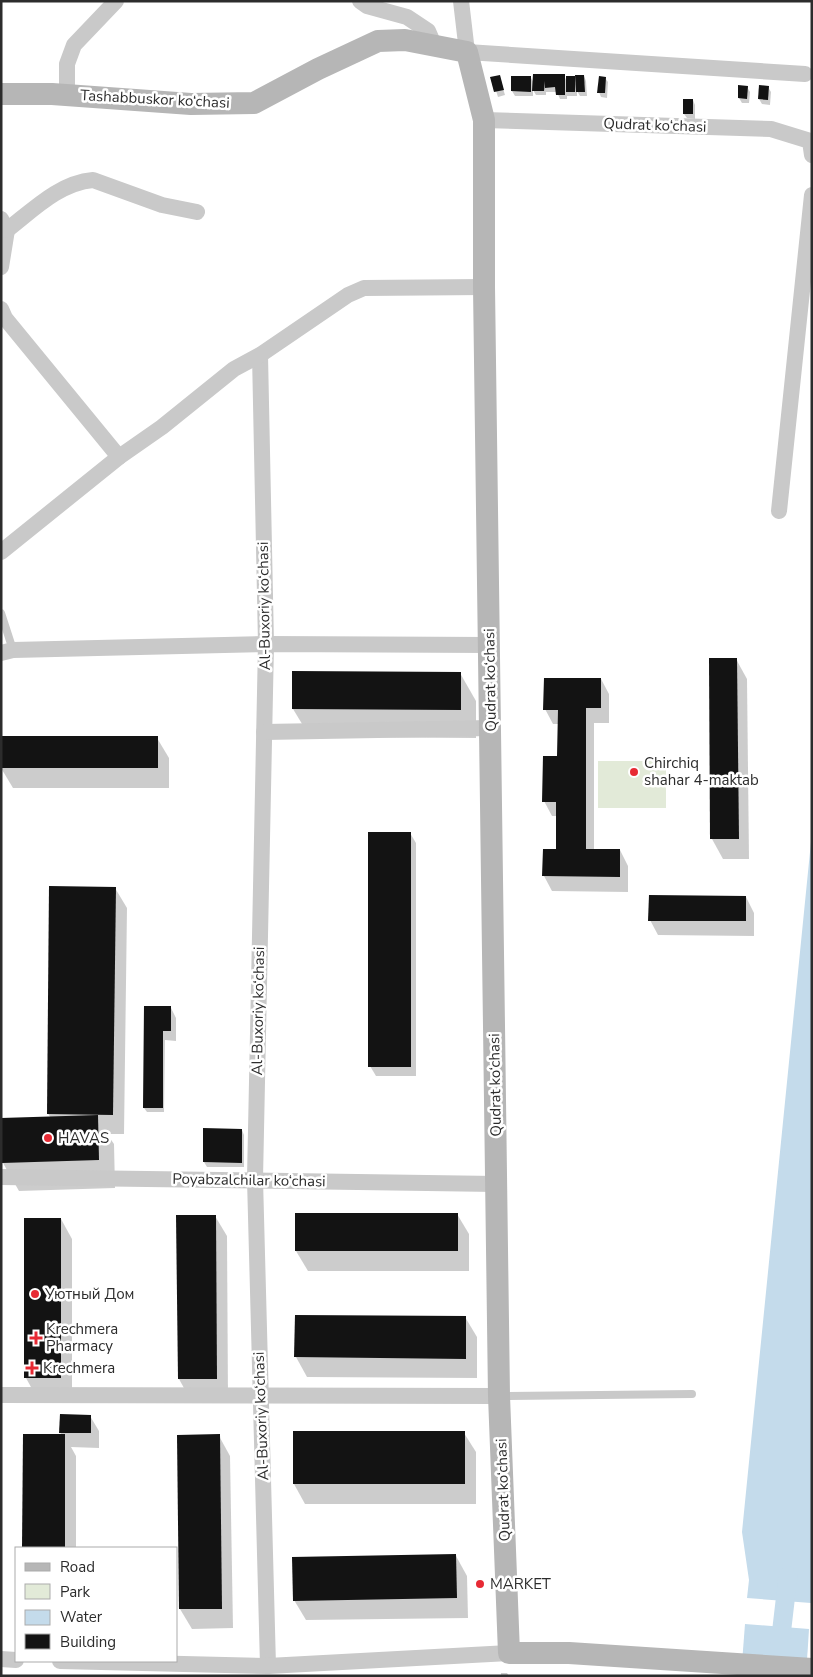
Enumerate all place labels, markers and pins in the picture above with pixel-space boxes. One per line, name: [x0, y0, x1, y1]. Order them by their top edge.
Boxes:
place label: Chirchiq shahar 4-maktab: [644, 753, 759, 790]
marker: Chirchiq shahar 4-maktab: [628, 766, 640, 778]
place label: HAVAS: [58, 1128, 109, 1148]
marker: HAVAS: [42, 1132, 54, 1144]
place label: Уютный Дом: [44, 1284, 135, 1304]
marker: Уютный Дом: [29, 1288, 41, 1300]
place label: Krechmera Pharmacy: [46, 1319, 118, 1356]
marker: Krechmera Pharmacy: [30, 1332, 42, 1344]
place label: Krechmera: [43, 1358, 115, 1378]
marker: Krechmera: [25, 1361, 39, 1375]
place label: MARKET: [490, 1574, 551, 1594]
marker: MARKET: [474, 1578, 486, 1590]

